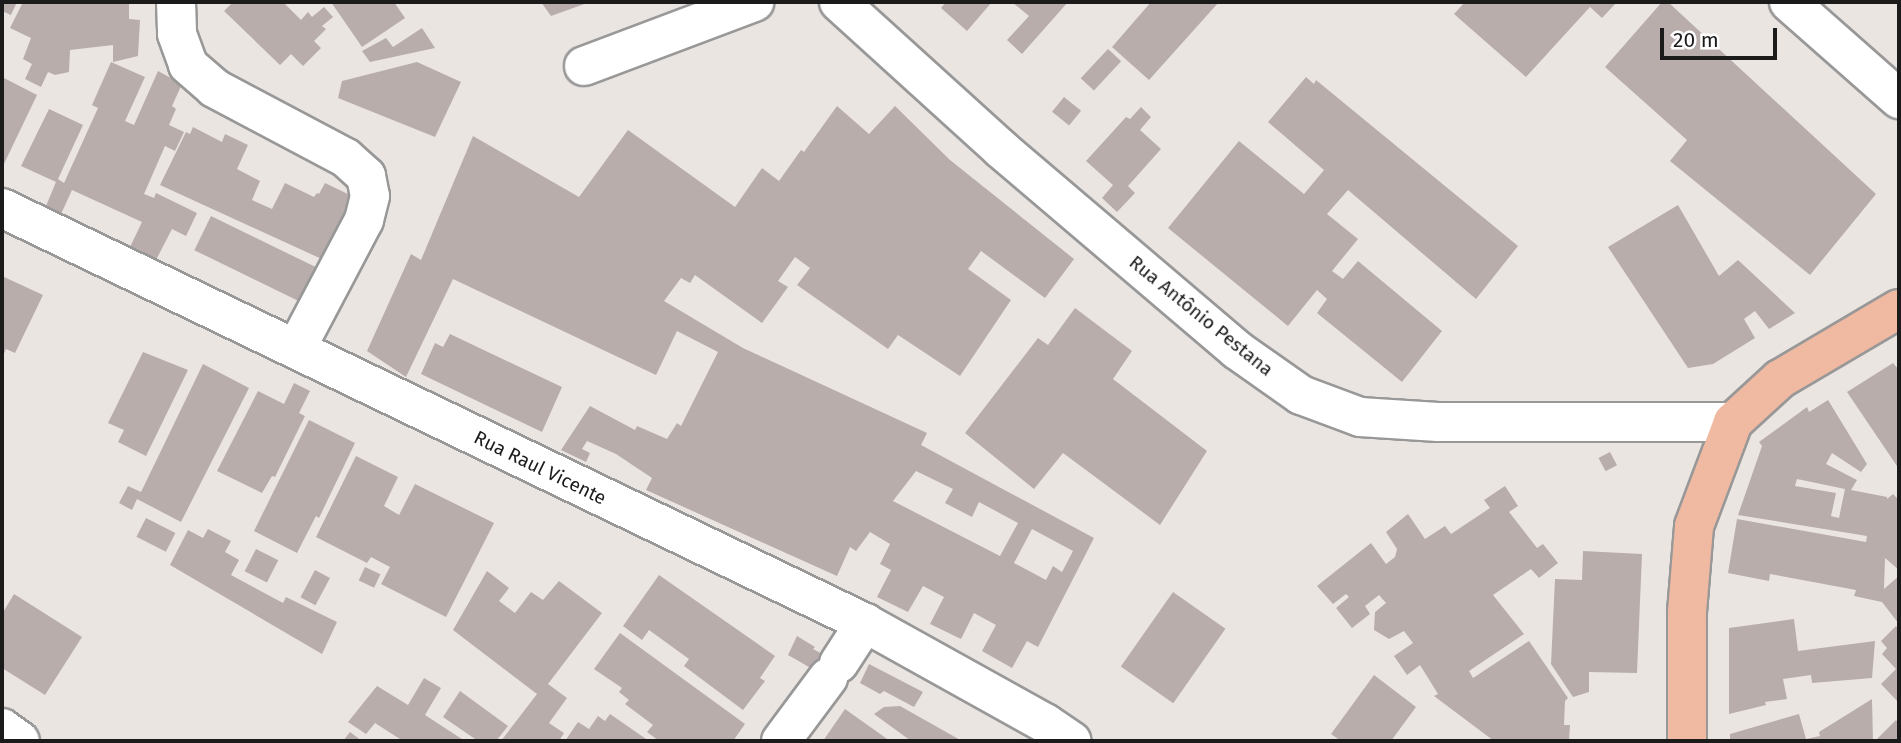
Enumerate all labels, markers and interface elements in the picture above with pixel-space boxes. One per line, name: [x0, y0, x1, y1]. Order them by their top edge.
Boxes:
scale bar: [1663, 14, 1780, 58]
text: 20 m: [1673, 27, 1719, 53]
street label: Rua Antônio Pestana: [1124, 251, 1278, 381]
street label: Rua Raul Vicente: [470, 426, 610, 510]

